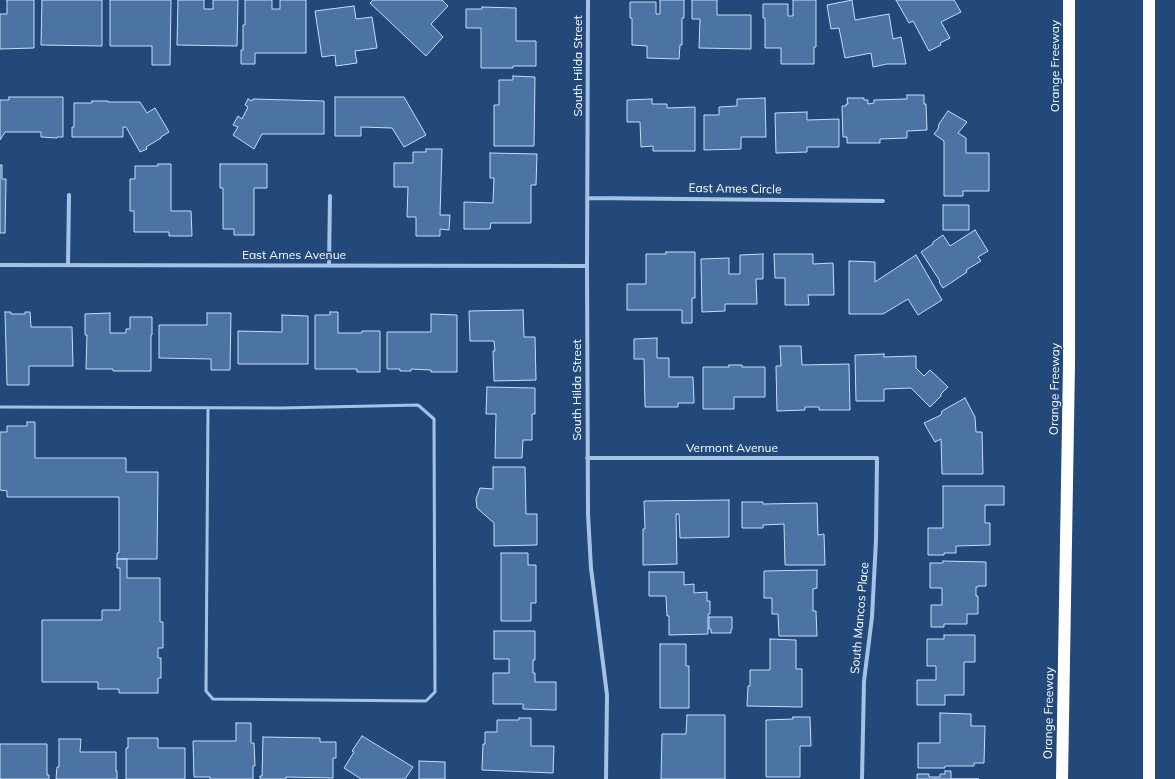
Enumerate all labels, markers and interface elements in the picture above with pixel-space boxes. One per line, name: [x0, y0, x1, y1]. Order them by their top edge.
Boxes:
street label: South Hilda Street: [571, 15, 585, 117]
street label: Orange Freeway: [1048, 20, 1062, 112]
street label: East Ames Circle: [688, 181, 782, 197]
street label: East Ames Avenue: [242, 248, 346, 262]
street label: South Hilda Street: [570, 339, 584, 441]
street label: Orange Freeway: [1047, 343, 1063, 435]
street label: Vermont Avenue: [686, 441, 778, 455]
street label: South Mancos Place: [848, 562, 872, 674]
street label: Orange Freeway: [1041, 667, 1057, 759]

